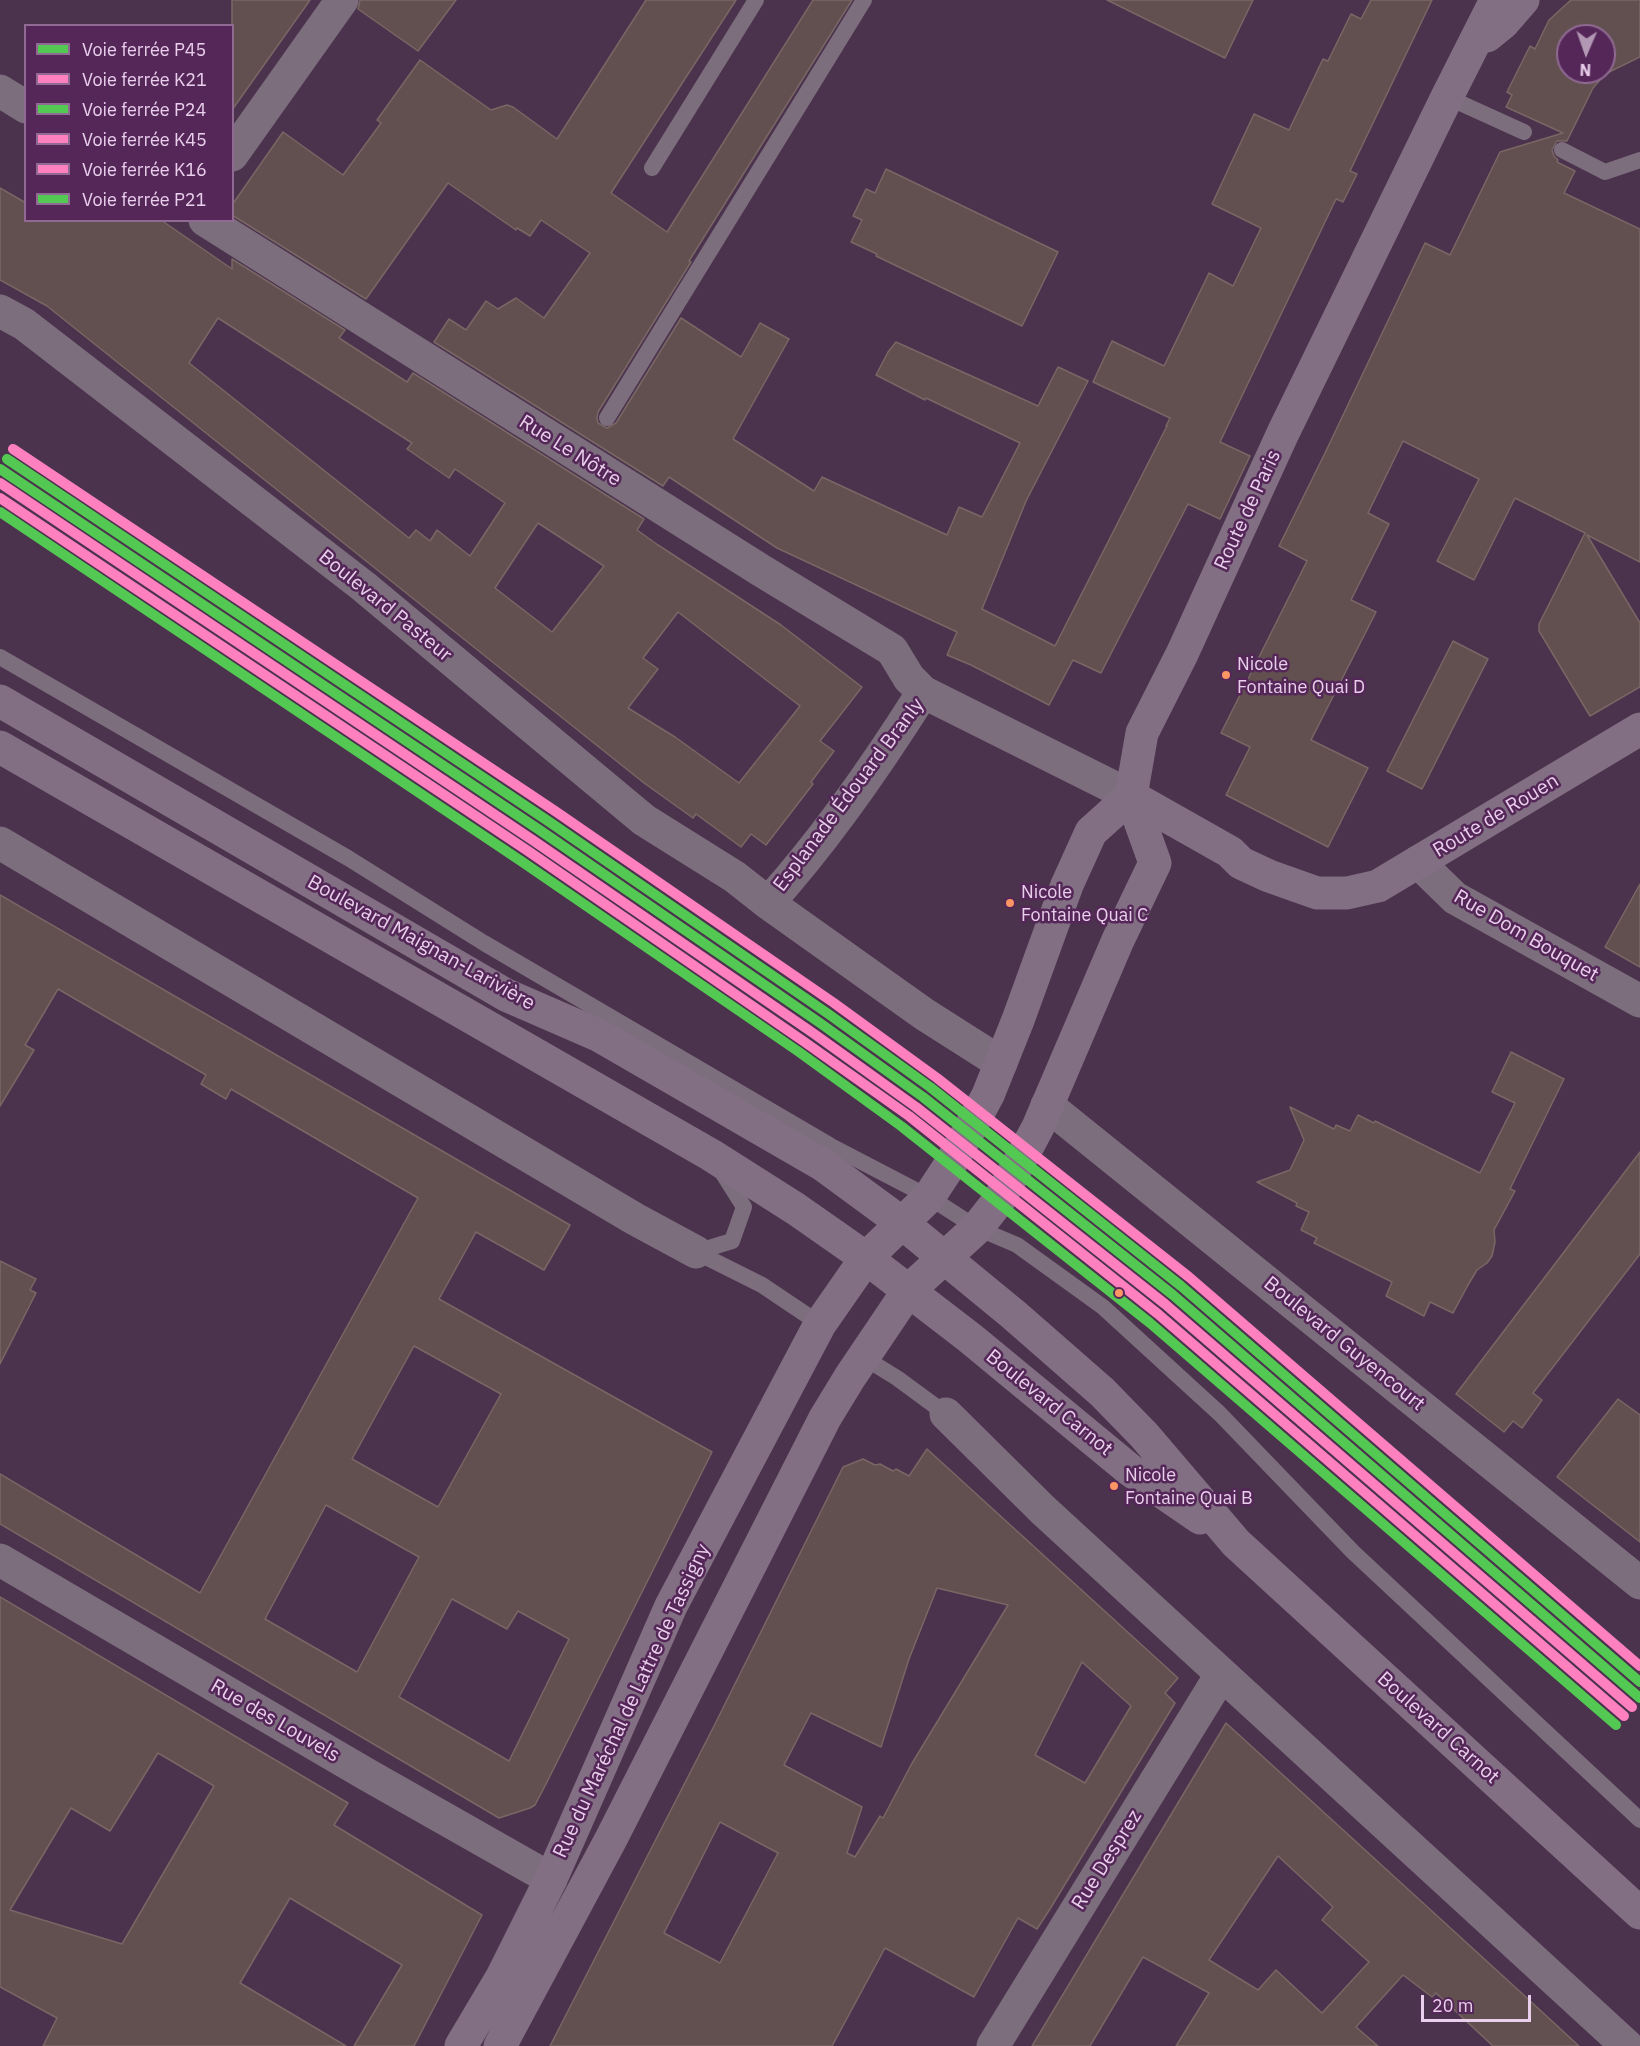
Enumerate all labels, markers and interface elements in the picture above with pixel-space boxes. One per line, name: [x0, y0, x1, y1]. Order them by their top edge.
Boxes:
legend: [24, 24, 234, 222]
north arrow: [1556, 24, 1616, 84]
text: Voie ferrée P45: [82, 38, 206, 61]
text: N: [1579, 60, 1592, 80]
text: Voie ferrée K21: [82, 68, 207, 91]
text: Voie ferrée P24: [82, 98, 206, 121]
text: Voie ferrée K45: [82, 128, 207, 151]
text: Voie ferrée K16: [82, 158, 207, 181]
text: Voie ferrée P21: [82, 188, 206, 211]
street label: Rue Le Nôtre: [514, 410, 626, 492]
street label: Route de Paris: [1210, 446, 1286, 574]
street label: Boulevard Pasteur: [313, 545, 457, 667]
place label: Nicole Fontaine Quai D: [1237, 654, 1365, 696]
marker: Nicole Fontaine Quai D: [1220, 669, 1232, 681]
street label: Esplanade Édouard Branly: [768, 694, 930, 896]
street label: Route de Rouen: [1429, 769, 1563, 863]
street label: Boulevard Maignan-Larivière: [303, 870, 539, 1016]
place label: Nicole Fontaine Quai C: [1021, 882, 1148, 924]
street label: Rue Dom Bouquet: [1449, 885, 1603, 987]
marker: Nicole Fontaine Quai C: [1004, 897, 1016, 909]
street label: Boulevard Guyencourt: [1259, 1272, 1429, 1416]
unlabelled marker: [1113, 1287, 1125, 1299]
street label: Boulevard Carnot: [981, 1345, 1117, 1461]
place label: Nicole Fontaine Quai B: [1125, 1465, 1253, 1508]
marker: Nicole Fontaine Quai B: [1108, 1480, 1120, 1492]
street label: Rue du Maréchal de Lattre de Tassigny: [548, 1540, 716, 1862]
street label: Boulevard Carnot: [1372, 1667, 1504, 1789]
street label: Rue des Louvels: [206, 1674, 344, 1768]
street label: Rue Desprez: [1067, 1806, 1147, 1914]
scale bar: [1424, 1983, 1534, 2021]
text: 20 m: [1432, 1994, 1474, 2017]

